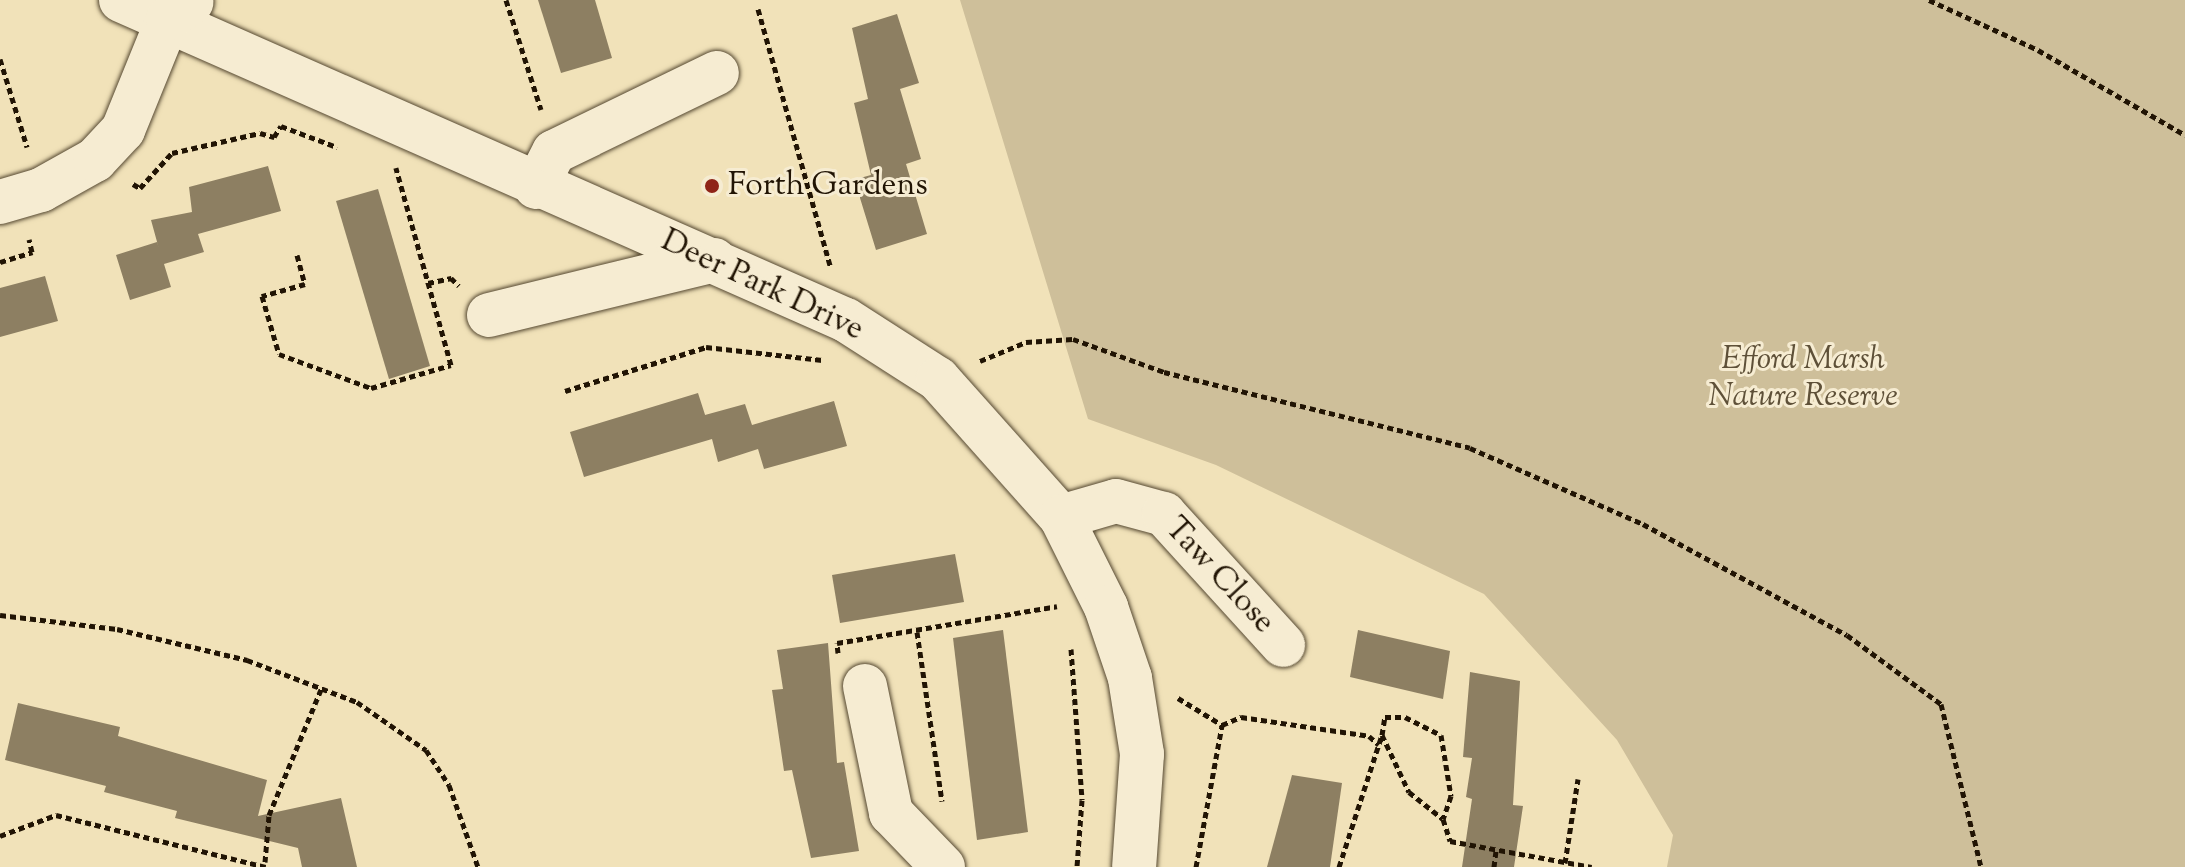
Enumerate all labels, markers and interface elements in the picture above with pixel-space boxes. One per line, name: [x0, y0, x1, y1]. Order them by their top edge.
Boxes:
place label: Forth Gardens: [728, 167, 928, 205]
marker: Forth Gardens: [703, 177, 721, 195]
street label: Deer Park Drive: [655, 222, 869, 350]
park label: Efford Marsh Nature Reserve: [1708, 342, 1898, 417]
street label: Taw Close: [1156, 510, 1282, 642]

